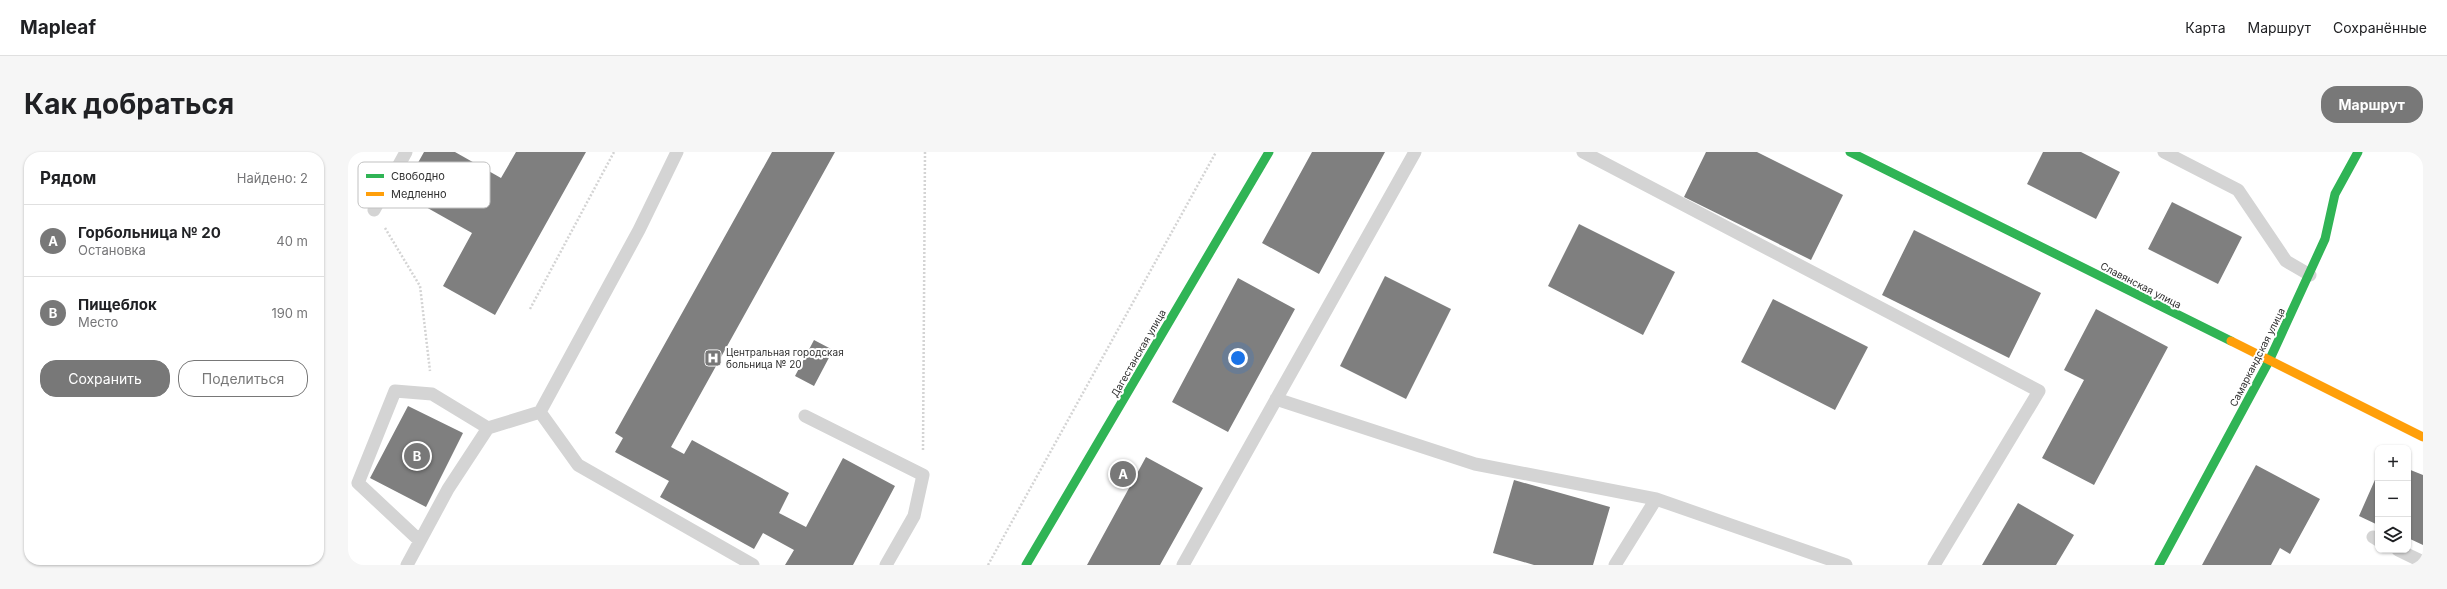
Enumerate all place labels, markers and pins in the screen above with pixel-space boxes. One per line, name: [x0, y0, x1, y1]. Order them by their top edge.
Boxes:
place label: Центральная городская больница № 20: [726, 346, 844, 370]
hospital icon: Центральная городская больница № 20: [703, 348, 723, 368]
pin: B: [404, 441, 430, 471]
pin: A: [1110, 459, 1136, 489]

